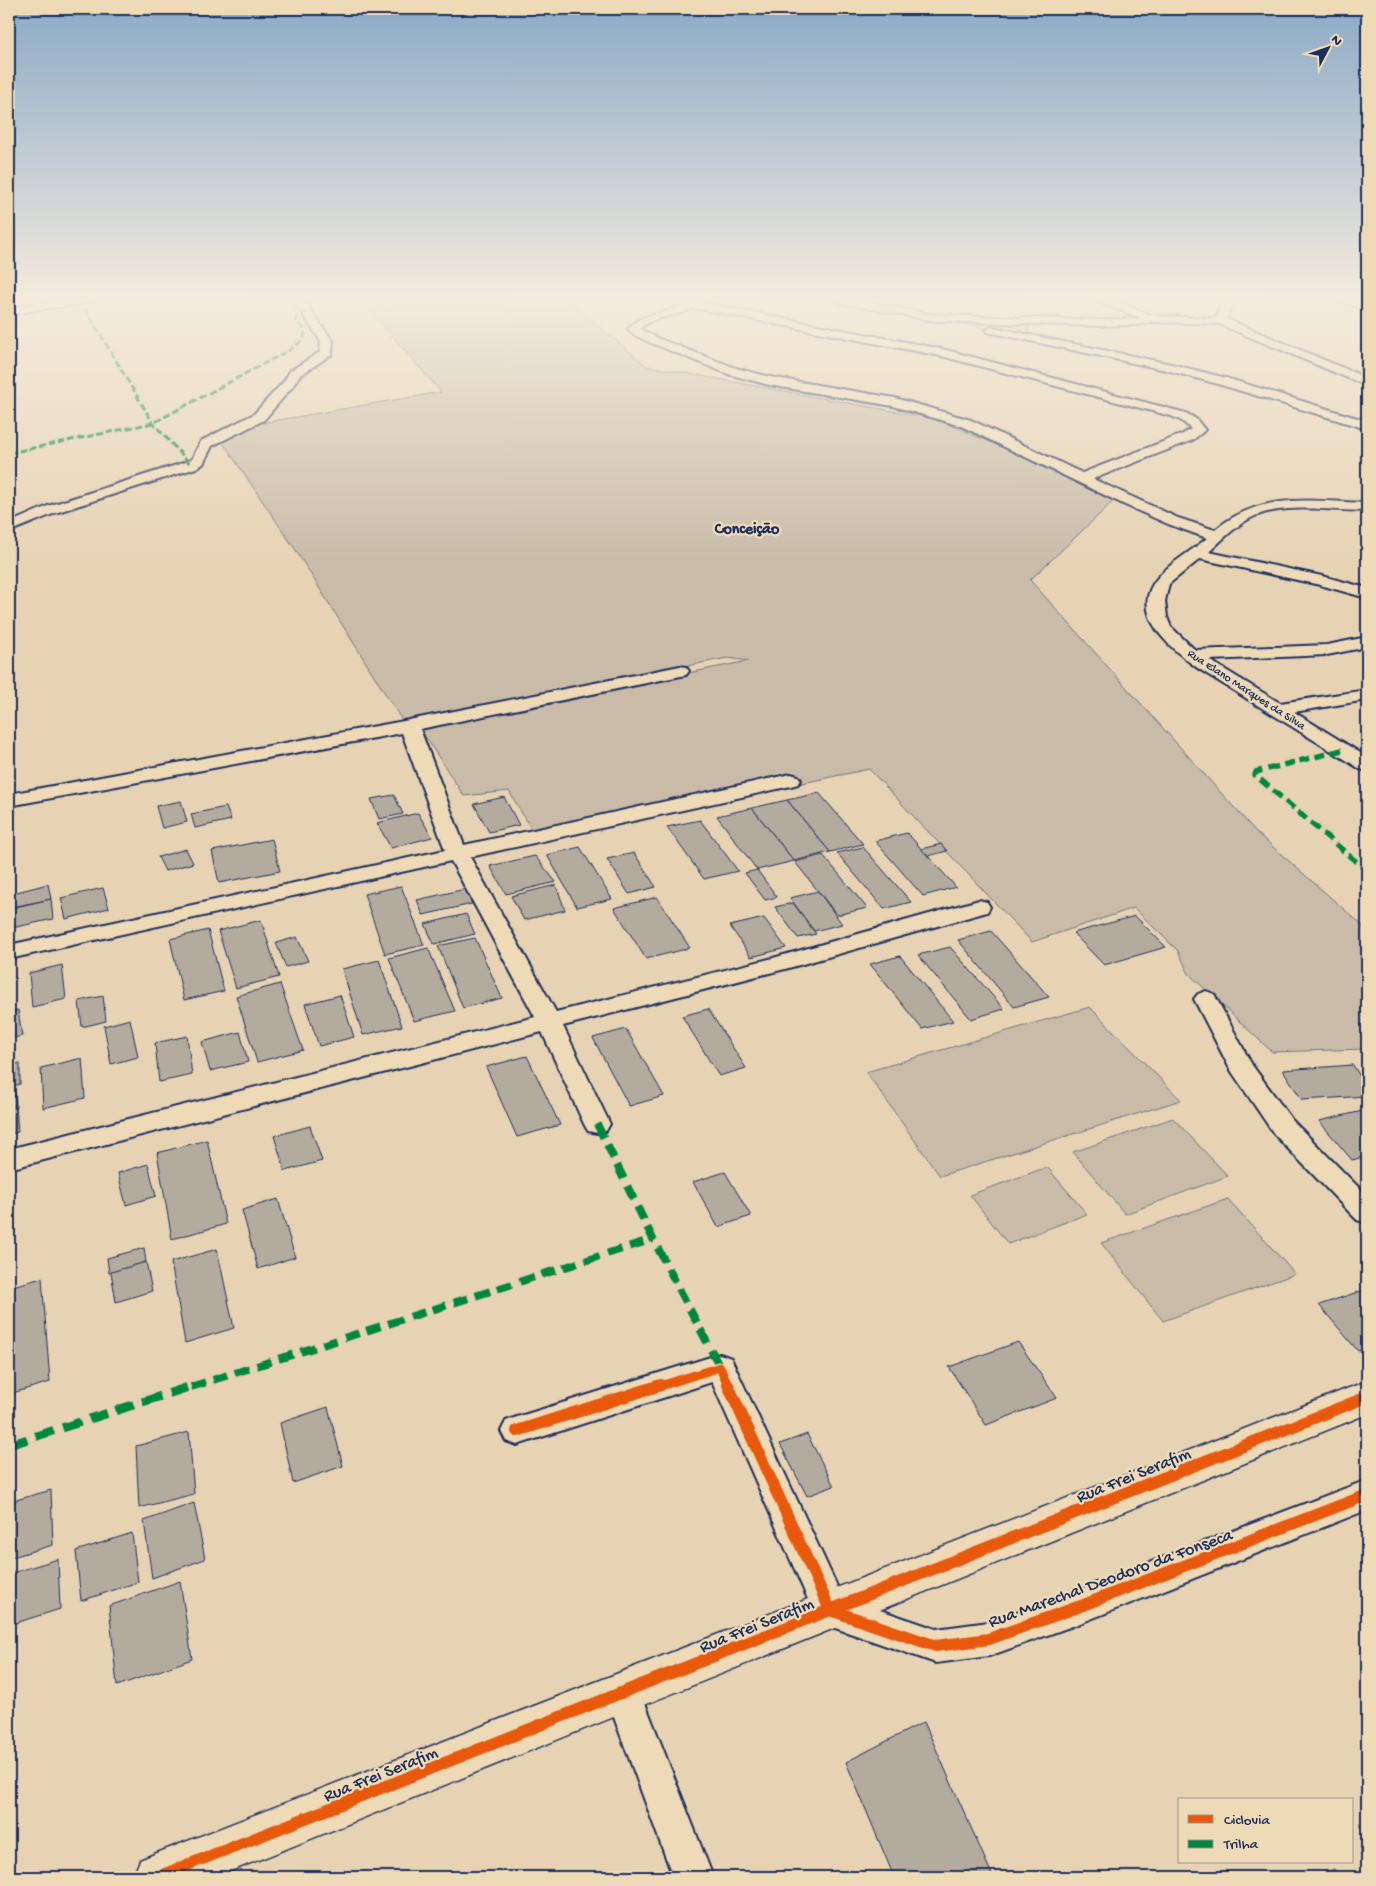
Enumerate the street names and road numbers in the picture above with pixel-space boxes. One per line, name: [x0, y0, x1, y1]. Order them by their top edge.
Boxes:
street label: Rua Elano Marques da Silva: [1184, 647, 1308, 734]
street label: Rua Frei Serafim: [1074, 1444, 1194, 1509]
street label: Rua Marechal Deodoro da Fonseca: [986, 1525, 1237, 1633]
street label: Rua Frei Serafim: [697, 1594, 817, 1659]
street label: Rua Frei Serafim: [321, 1743, 441, 1808]

